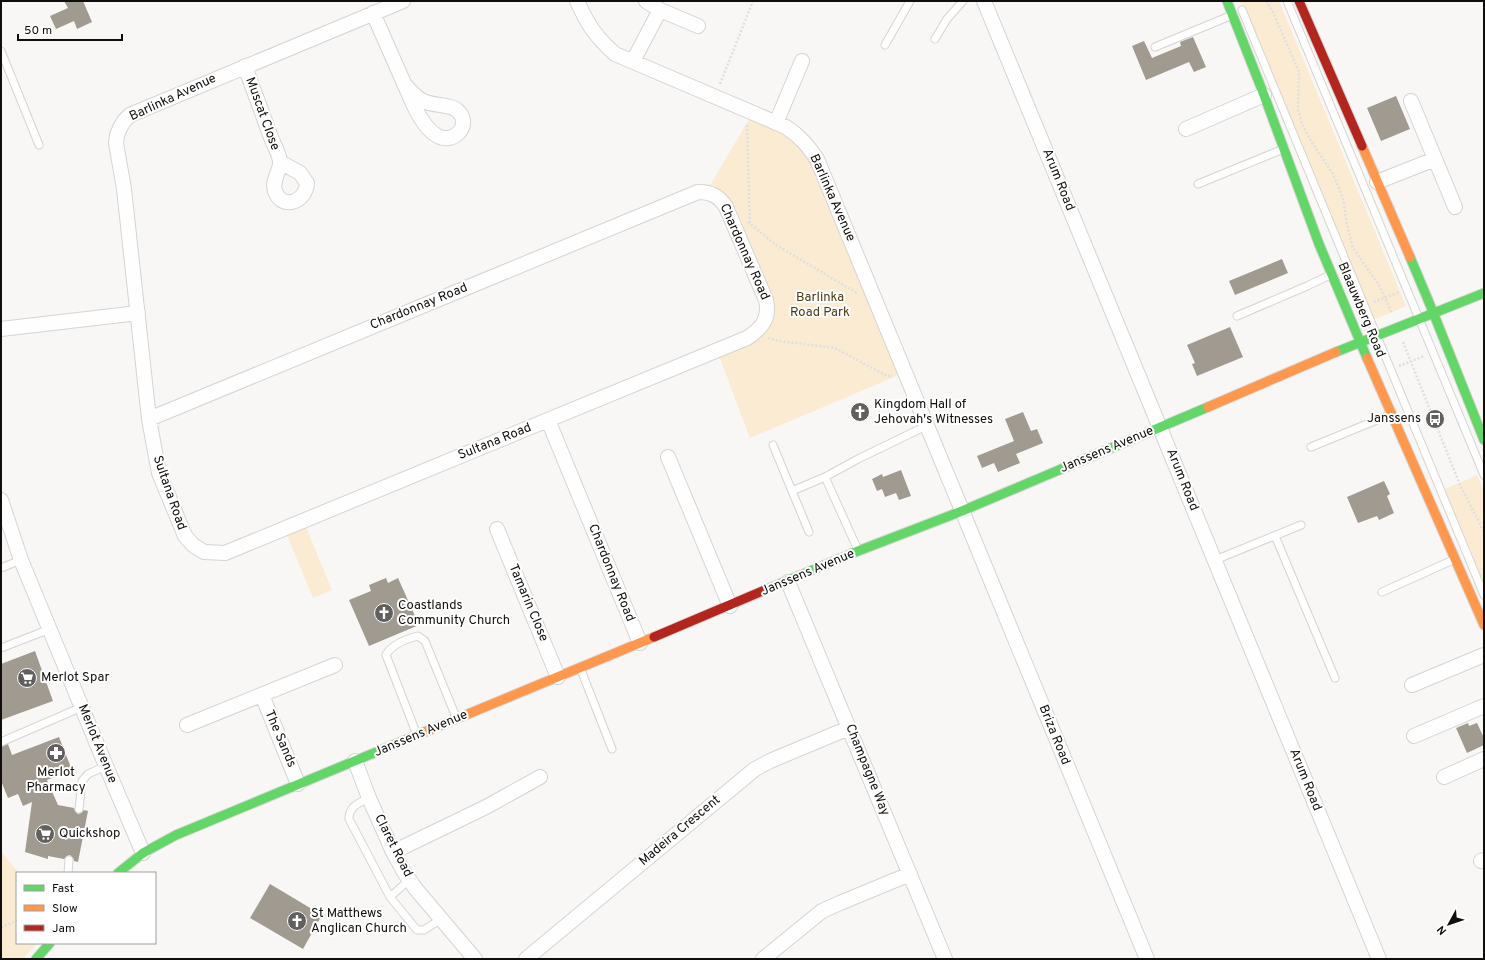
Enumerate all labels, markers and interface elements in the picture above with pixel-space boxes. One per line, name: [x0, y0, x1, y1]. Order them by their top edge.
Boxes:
scale bar: [18, 16, 122, 42]
text: 50 m: [24, 23, 52, 39]
street label: Barlinka Avenue: [127, 71, 219, 125]
street label: Muscat Close: [241, 75, 283, 153]
street label: Arum Road: [1038, 147, 1078, 213]
street label: Barlinka Avenue: [806, 152, 858, 244]
street label: Chardonnay Road: [716, 201, 772, 303]
street label: Blaauwberg Road: [1334, 260, 1388, 360]
street label: Chardonnay Road: [368, 280, 470, 334]
park label: Barlinka Road Park: [790, 290, 850, 321]
place label: Kingdom Hall of Jehovah's Witnesses: [874, 397, 993, 428]
church icon: Kingdom Hall of Jehovah's Witnesses: [849, 401, 871, 423]
bus stop icon: Janssens: [1424, 408, 1446, 430]
place label: Janssens: [1367, 411, 1421, 427]
street label: Sultana Road: [456, 420, 534, 464]
street label: Janssens Avenue: [1058, 423, 1156, 477]
street label: Arum Road: [1162, 447, 1202, 513]
street label: Sultana Road: [149, 454, 189, 532]
street label: Chardonnay Road: [584, 522, 638, 624]
street label: Janssens Avenue: [759, 546, 857, 600]
street label: Tamarin Close: [505, 562, 551, 644]
place label: Coastlands Community Church: [398, 598, 510, 629]
church icon: Coastlands Community Church: [373, 602, 395, 624]
supermarket icon: Merlot Spar: [16, 667, 38, 689]
place label: Merlot Spar: [41, 670, 109, 686]
street label: Merlot Avenue: [74, 702, 120, 786]
street label: Briza Road: [1035, 703, 1073, 767]
street label: Janssens Avenue: [372, 707, 470, 761]
street label: The Sands: [261, 708, 299, 770]
street label: Champagne Way: [841, 722, 893, 818]
pharmacy icon: Merlot Pharmacy: [45, 742, 67, 764]
street label: Arum Road: [1285, 747, 1325, 813]
place label: Merlot Pharmacy: [26, 765, 86, 796]
street label: Madeira Crescent: [636, 792, 724, 870]
street label: Claret Road: [370, 812, 416, 880]
supermarket icon: Quickshop: [34, 823, 56, 845]
place label: Quickshop: [59, 826, 120, 842]
legend: [16, 872, 156, 944]
text: Fast: [52, 881, 74, 897]
text: Slow: [52, 901, 78, 917]
north arrow: [1429, 904, 1469, 944]
place label: St Matthews Anglican Church: [311, 906, 407, 937]
church icon: St Matthews Anglican Church: [286, 910, 308, 932]
text: Jam: [52, 921, 75, 937]
text: N: [1434, 922, 1450, 937]

